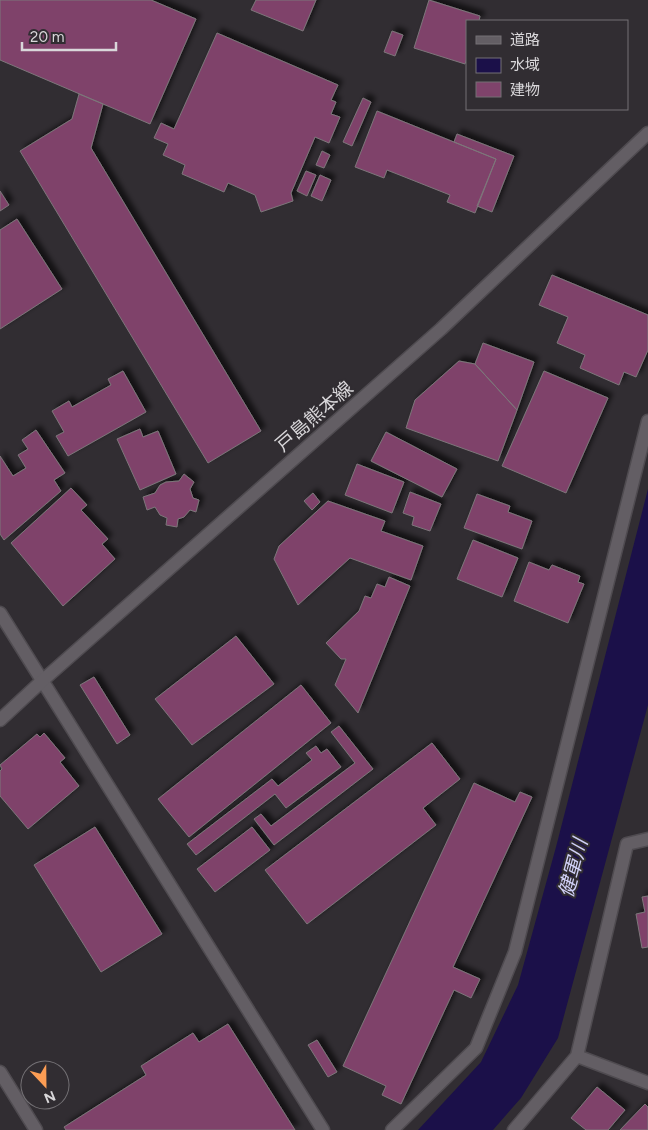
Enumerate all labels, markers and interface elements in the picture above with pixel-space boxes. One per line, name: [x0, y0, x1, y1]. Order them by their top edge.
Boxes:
scale bar: [22, 20, 116, 52]
legend: [466, 20, 628, 110]
text: 20 m: [30, 28, 64, 46]
text: 道路: [510, 31, 540, 49]
text: 水域: [510, 56, 540, 74]
text: 建物: [510, 81, 540, 99]
street label: 戸島熊本線: [271, 377, 358, 456]
water label: 健軍川: [554, 834, 593, 900]
north arrow: [20, 1060, 70, 1110]
text: N: [41, 1087, 58, 1106]

